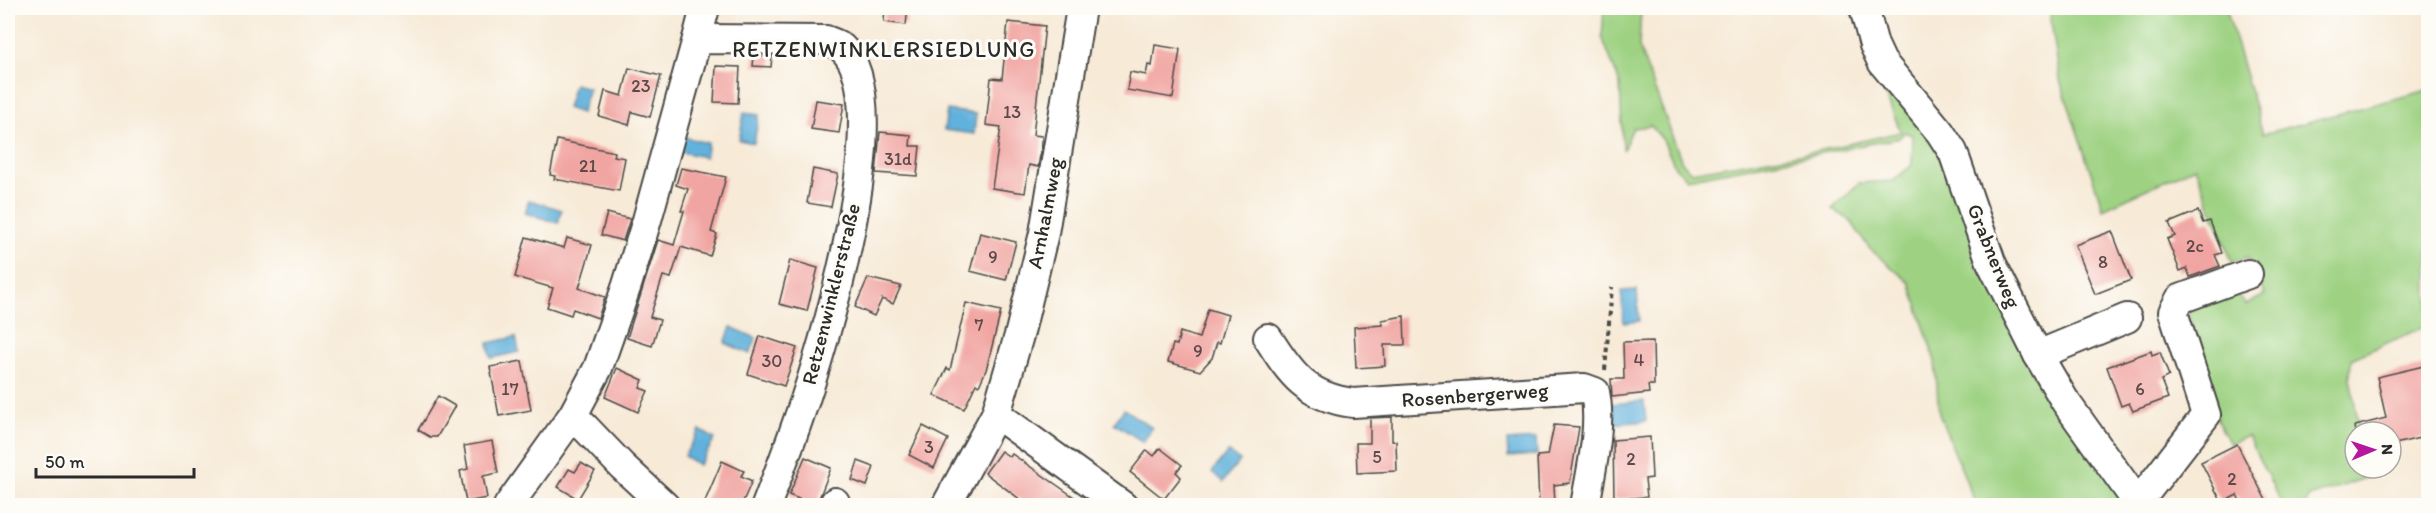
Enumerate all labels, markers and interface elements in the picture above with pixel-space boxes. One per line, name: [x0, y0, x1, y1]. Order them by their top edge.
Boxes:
district label: RETZENWINKLERSIEDLUNG: [732, 36, 1036, 63]
house number: 23: [631, 75, 651, 97]
house number: 13: [1003, 101, 1021, 123]
house number: 31d: [884, 148, 912, 170]
house number: 21: [579, 155, 597, 177]
street label: Arnhalmweg: [1021, 155, 1068, 271]
street label: Grabnerweg: [1962, 200, 2027, 312]
street label: Retzenwinklerstraße: [796, 201, 865, 387]
house number: 2c: [2186, 235, 2204, 257]
house number: 9: [988, 246, 998, 268]
house number: 8: [2098, 251, 2108, 273]
house number: 7: [975, 314, 984, 336]
house number: 9: [1193, 340, 1203, 362]
house number: 4: [1634, 349, 1645, 371]
house number: 30: [762, 350, 782, 372]
street label: Rosenbergerweg: [1401, 377, 1550, 412]
house number: 17: [501, 378, 519, 400]
house number: 6: [2135, 378, 2145, 400]
north arrow: [2343, 420, 2403, 480]
house number: 3: [924, 436, 934, 458]
scale bar: [36, 441, 194, 479]
text: N: [2378, 444, 2397, 455]
house number: 5: [1372, 446, 1382, 468]
house number: 2: [1626, 448, 1636, 470]
text: 50 m: [45, 451, 85, 473]
house number: 2: [2227, 468, 2237, 490]

